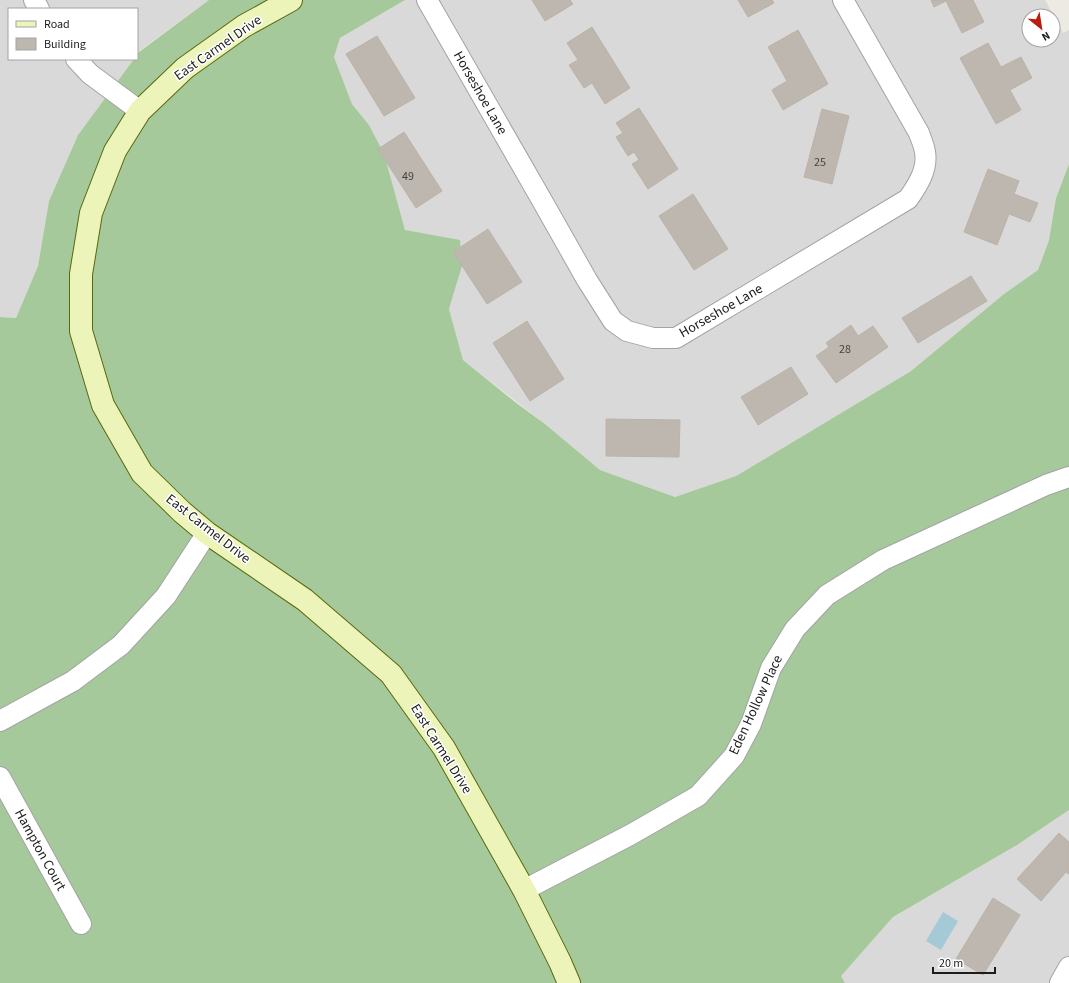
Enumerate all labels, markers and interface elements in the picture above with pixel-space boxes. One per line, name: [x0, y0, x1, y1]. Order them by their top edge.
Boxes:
legend: [8, 8, 138, 60]
north arrow: [1021, 8, 1061, 48]
street label: East Carmel Drive: [170, 10, 266, 86]
text: Road: [44, 16, 70, 33]
text: N: [1039, 28, 1053, 45]
text: Building: [44, 36, 86, 53]
street label: Horseshoe Lane: [448, 47, 512, 139]
house number: 25: [814, 154, 826, 171]
house number: 49: [402, 168, 414, 185]
street label: Horseshoe Lane: [675, 279, 767, 343]
house number: 28: [839, 341, 851, 358]
street label: East Carmel Drive: [161, 489, 255, 569]
street label: Eden Hollow Place: [724, 652, 788, 758]
street label: East Carmel Drive: [405, 700, 477, 798]
street label: Hampton Court: [9, 805, 71, 895]
scale bar: [933, 949, 995, 975]
text: 20 m: [939, 955, 963, 972]

